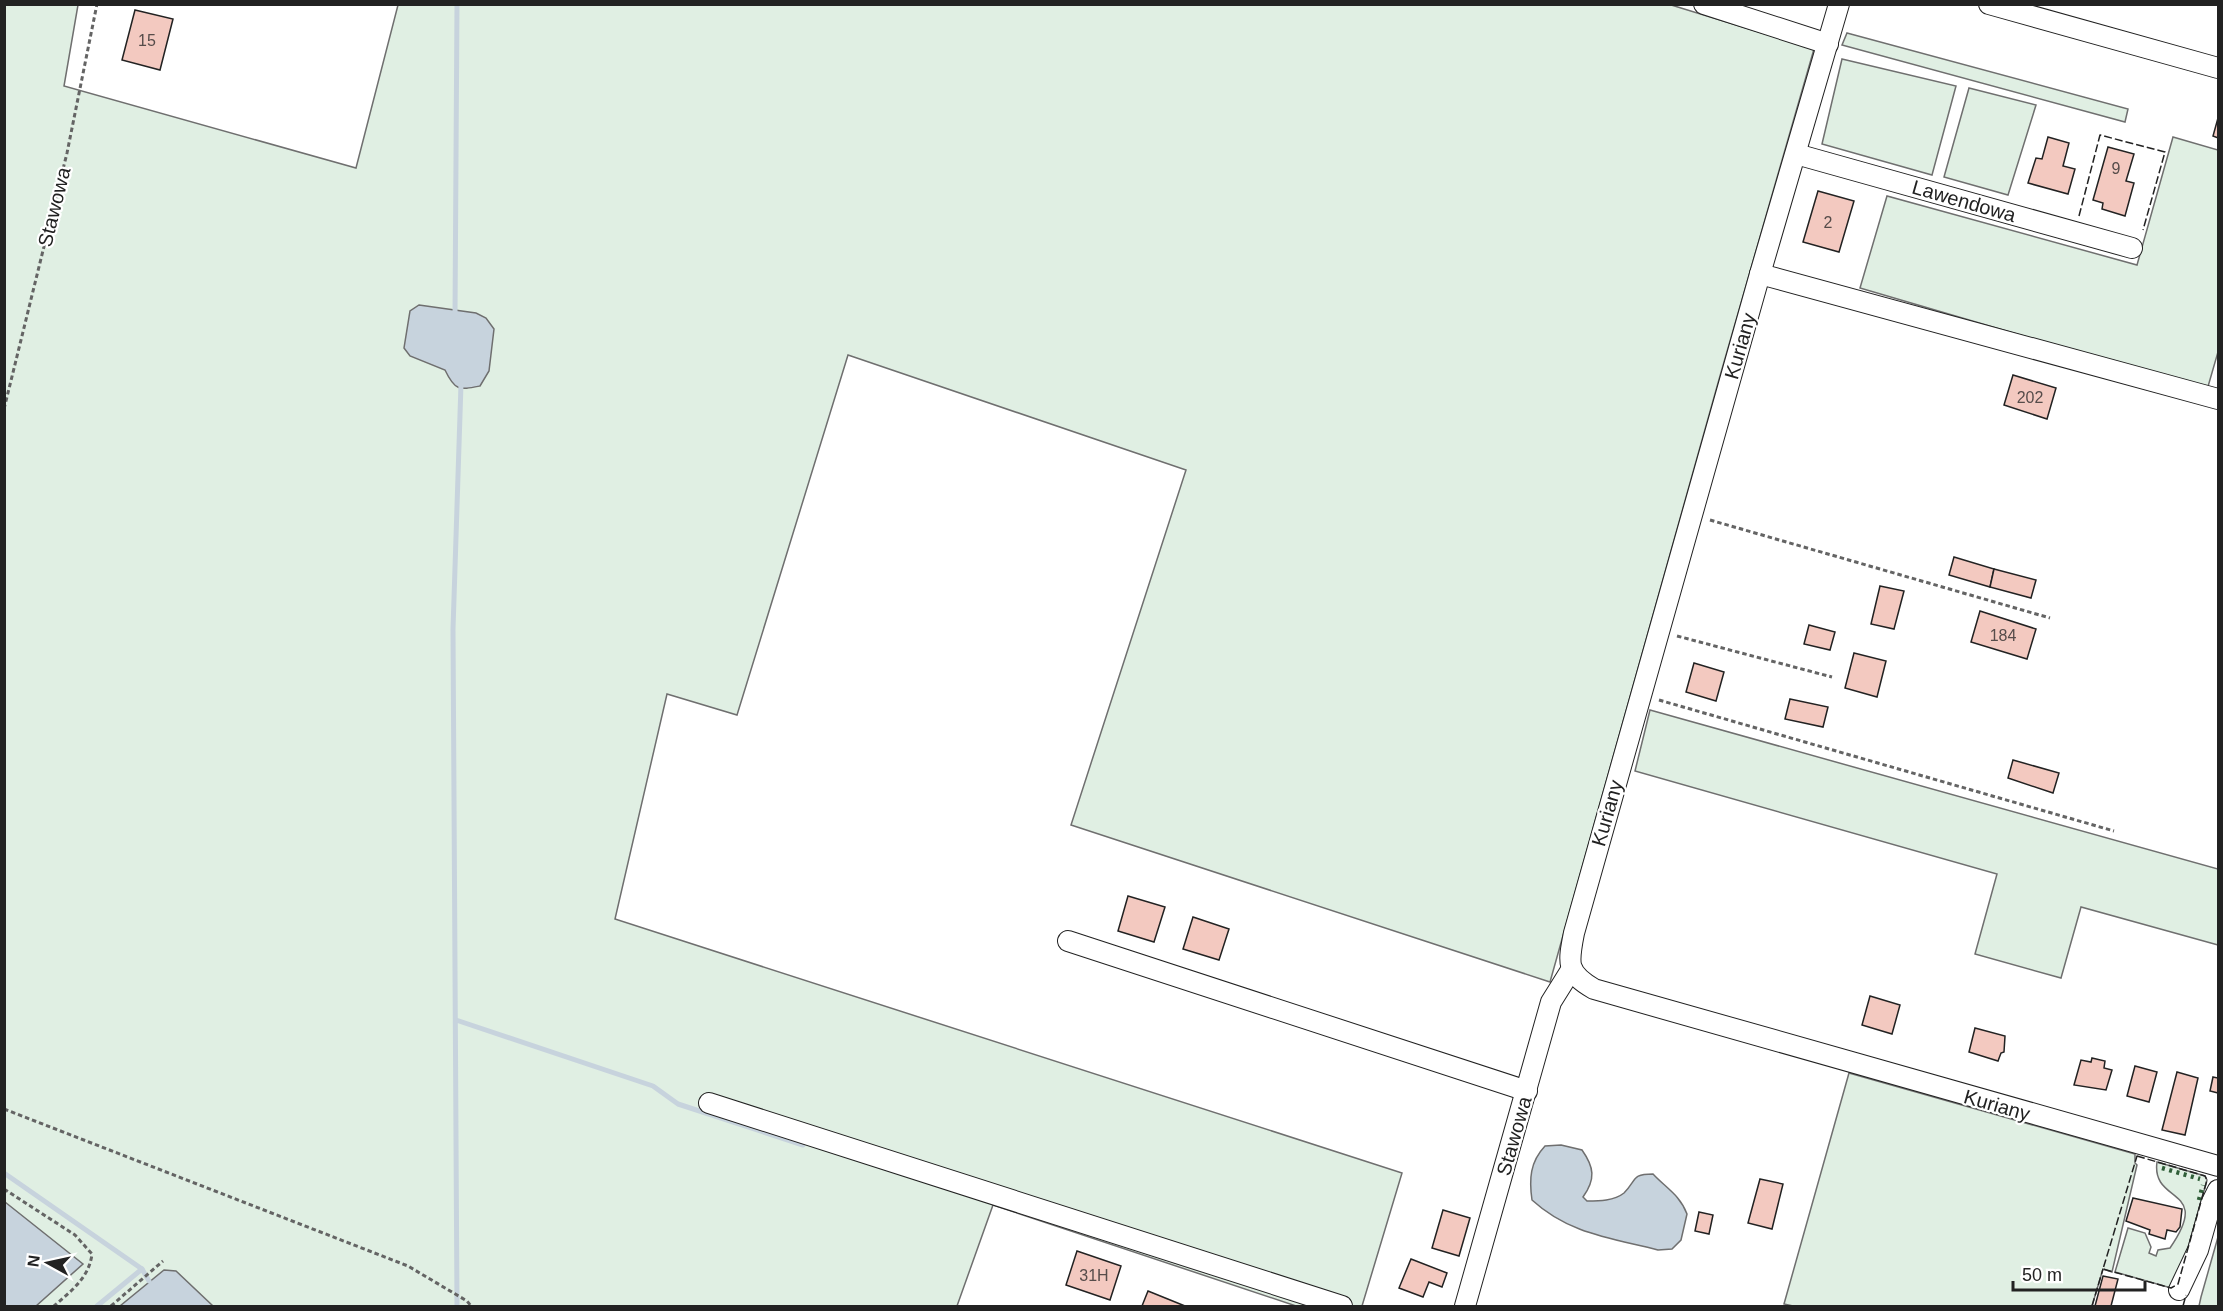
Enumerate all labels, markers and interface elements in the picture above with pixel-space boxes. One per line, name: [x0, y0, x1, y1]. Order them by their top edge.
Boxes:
house number: 15: [138, 32, 156, 49]
house number: 9: [2112, 160, 2121, 177]
street label: Stawowa: [34, 164, 75, 249]
street label: Lawendowa: [1910, 176, 2019, 227]
house number: 2: [1824, 214, 1833, 231]
street label: Kuriany: [1720, 310, 1760, 382]
house number: 202: [2017, 389, 2043, 406]
house number: 184: [1990, 627, 2016, 644]
street label: Kuriany: [1587, 777, 1627, 849]
street label: Kuriany: [1961, 1085, 2033, 1125]
street label: Stawowa: [1492, 1093, 1536, 1178]
north arrow: [18, 1233, 78, 1293]
text: N: [24, 1254, 43, 1268]
scale bar: [2013, 1254, 2145, 1292]
text: 50 m: [2022, 1265, 2062, 1285]
house number: 31H: [1079, 1267, 1109, 1284]

